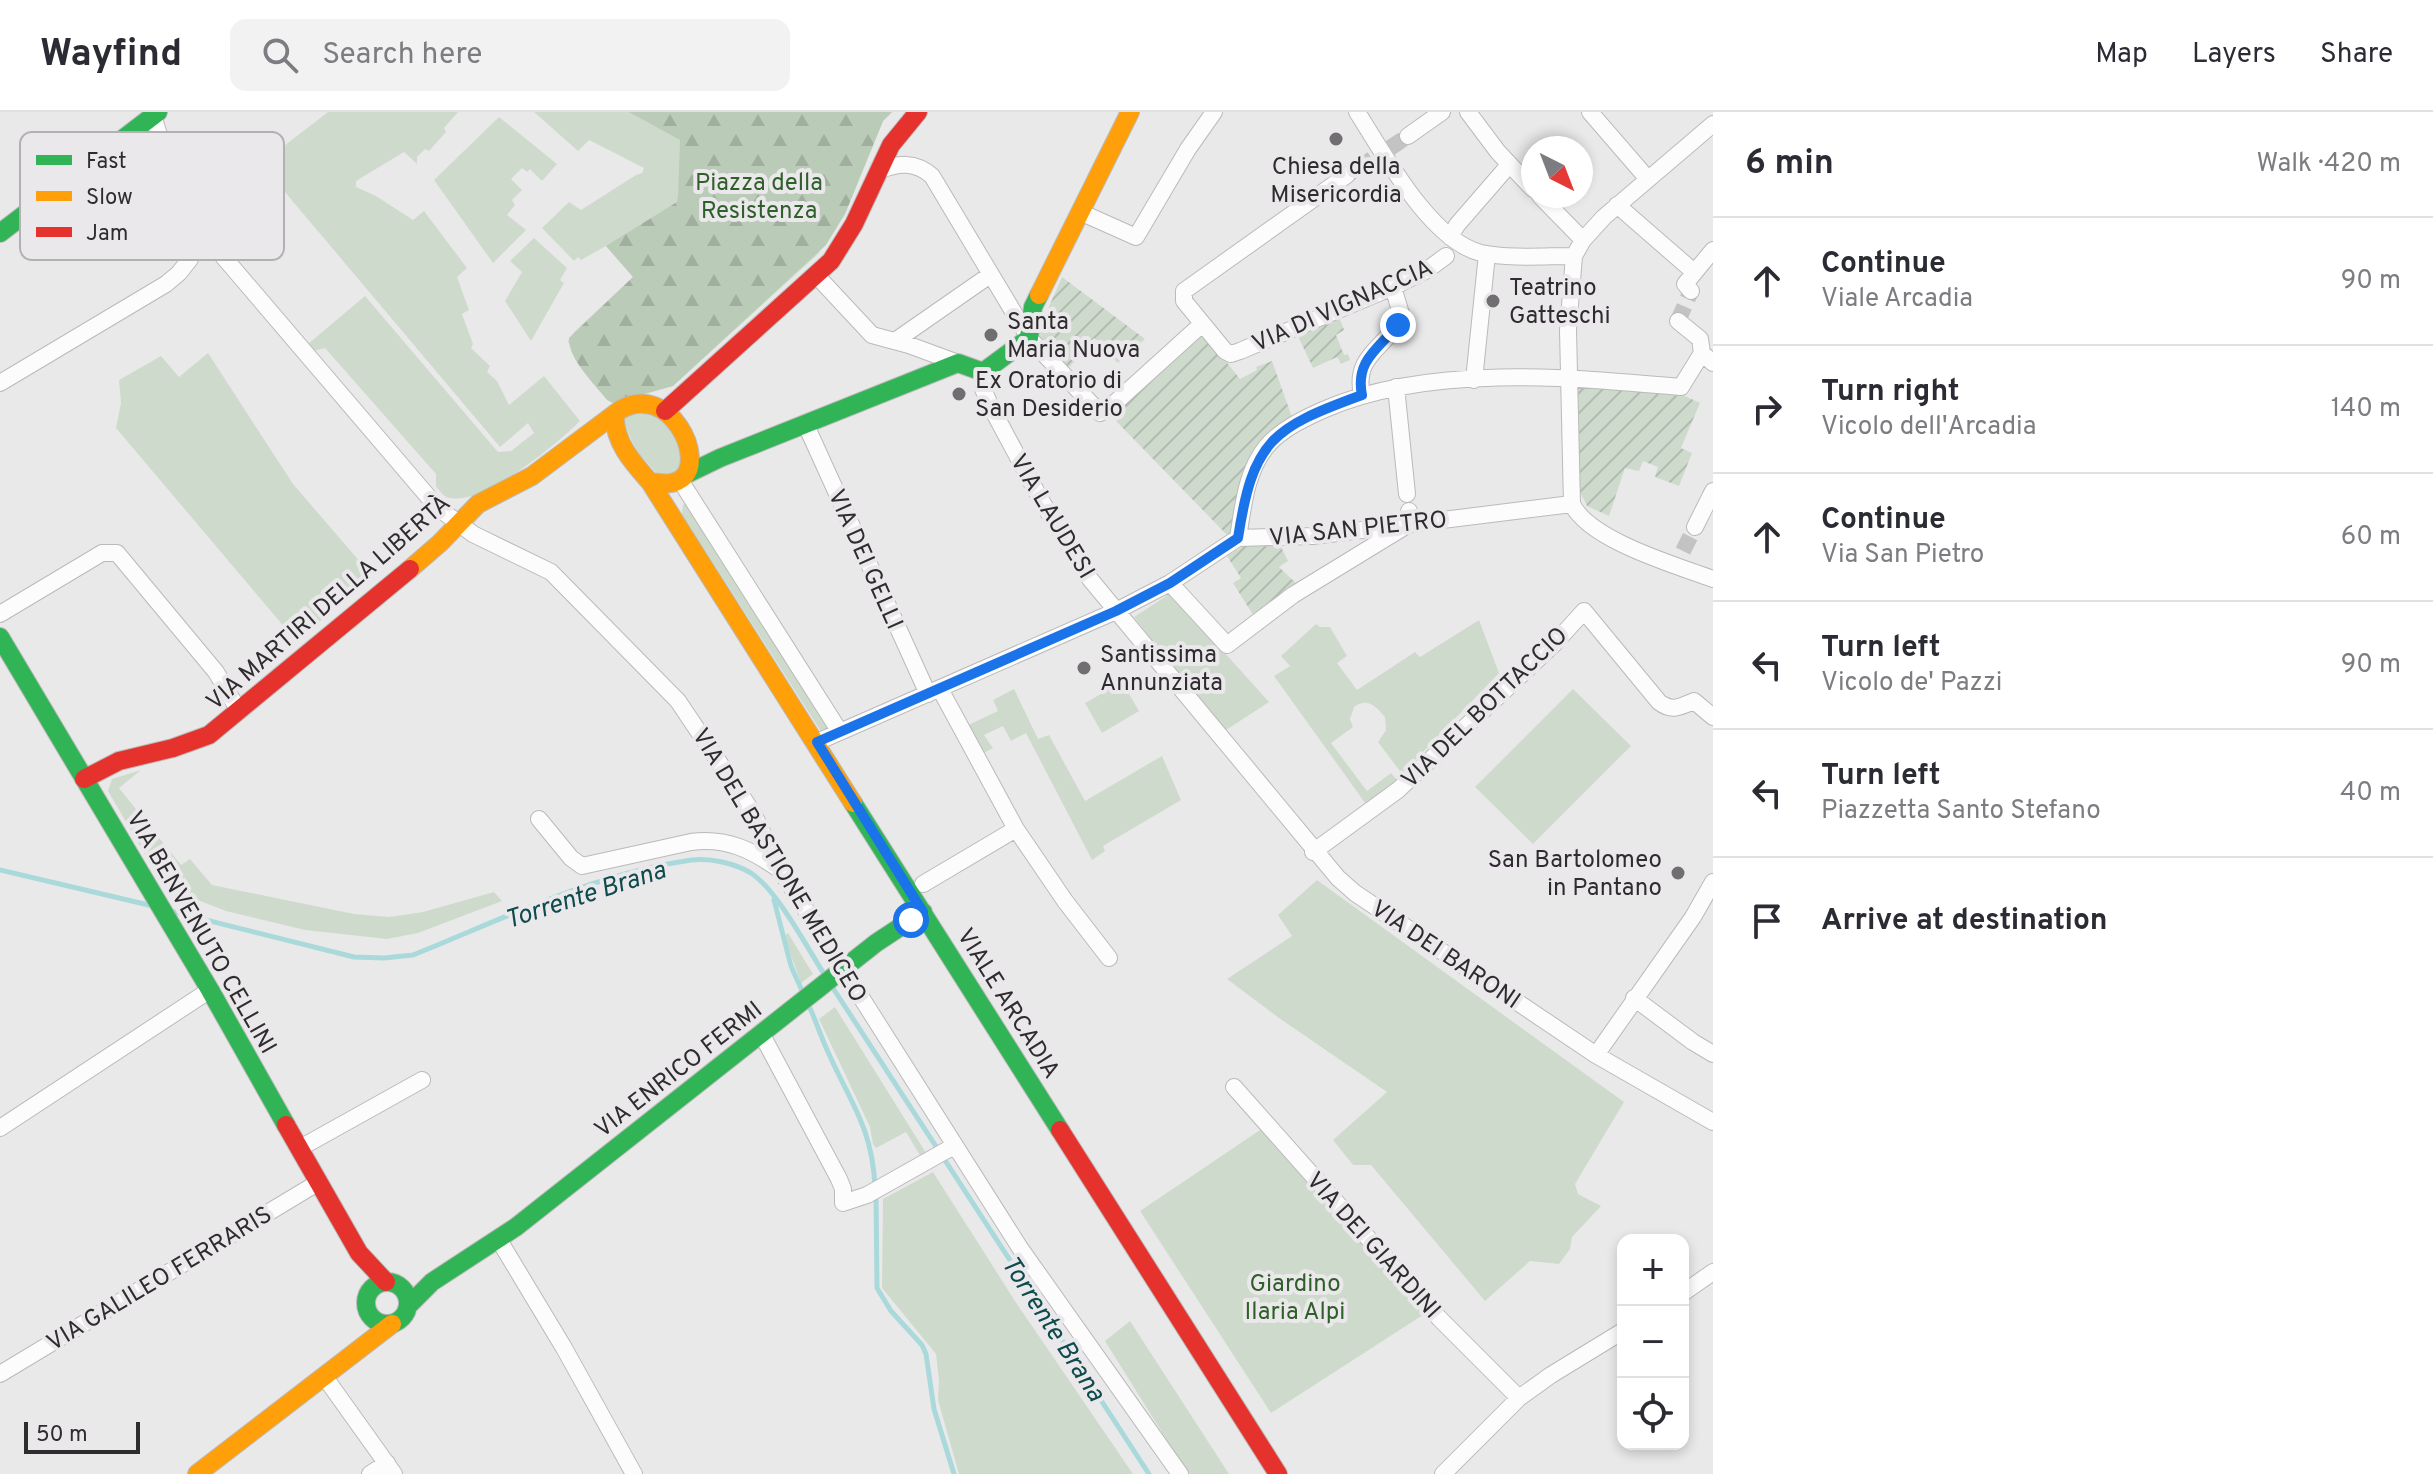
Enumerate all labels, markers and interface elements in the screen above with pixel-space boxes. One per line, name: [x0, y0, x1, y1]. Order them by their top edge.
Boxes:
search box: [230, 19, 790, 91]
text: Wayfind: [40, 31, 182, 80]
icon: search: [258, 33, 302, 77]
text: Search here: [322, 37, 482, 74]
text: Map: [2095, 37, 2148, 73]
text: Layers: [2192, 37, 2276, 73]
text: Share: [2320, 37, 2393, 73]
marker: Chiesa della Misericordia: [1327, 130, 1345, 148]
legend: [20, 132, 284, 260]
north arrow: [1521, 136, 1593, 208]
text: 6 min: [1745, 143, 1834, 186]
text: Walk · 420 m: [2256, 148, 2401, 181]
text: Fast: [86, 149, 127, 176]
place label: Chiesa della Misericordia: [1270, 153, 1402, 211]
park label: Piazza della Resistenza: [695, 169, 823, 227]
text: Slow: [86, 185, 133, 212]
text: Jam: [86, 221, 129, 248]
text: Continue: [1821, 246, 1946, 283]
street label: VIA DI VIGNACCIA: [1248, 254, 1438, 360]
icon: ahead: [1745, 259, 1789, 303]
text: 90 m: [2341, 265, 2401, 298]
place label: Teatrino Gatteschi: [1509, 274, 1611, 332]
text: Viale Arcadia: [1821, 283, 1973, 316]
marker: Teatrino Gatteschi: [1484, 292, 1502, 310]
route end: [1380, 307, 1416, 343]
place label: Santa Maria Nuova: [1007, 308, 1140, 366]
marker: Santa Maria Nuova: [982, 326, 1000, 344]
place label: Ex Oratorio di San Desiderio: [975, 367, 1123, 425]
text: Turn right: [1821, 374, 1959, 411]
marker: Ex Oratorio di San Desiderio: [950, 385, 968, 403]
icon: right: [1745, 387, 1789, 431]
text: 140 m: [2331, 393, 2401, 426]
text: Vicolo dell'Arcadia: [1821, 411, 2036, 444]
street label: VIA LAUDESI: [1002, 449, 1100, 585]
street label: VIA DEI GELLI: [820, 485, 908, 635]
street label: VIA MARTIRI DELLA LIBERTÀ: [200, 488, 458, 718]
text: Continue: [1821, 502, 1946, 539]
street label: VIA SAN PIETRO: [1268, 506, 1449, 554]
icon: ahead: [1745, 515, 1789, 559]
text: 60 m: [2341, 521, 2401, 554]
text: Via San Pietro: [1821, 539, 1984, 572]
street label: VIA DEL BOTTACCIO: [1396, 621, 1575, 795]
text: Turn left: [1821, 630, 1941, 667]
place label: Santissima Annunziata: [1100, 641, 1223, 699]
icon: left: [1745, 643, 1789, 687]
text: 90 m: [2341, 649, 2401, 682]
marker: Santissima Annunziata: [1075, 659, 1093, 677]
text: Vicolo de' Pazzi: [1821, 667, 2002, 700]
street label: VIA DEL BASTIONE MEDICEO: [684, 723, 872, 1009]
text: Turn left: [1821, 758, 1941, 795]
icon: left: [1745, 771, 1789, 815]
text: 40 m: [2340, 777, 2401, 810]
text: Piazzetta Santo Stefano: [1821, 795, 2101, 828]
street label: VIA BENVENUTO CELLINI: [118, 806, 282, 1060]
place label: San Bartolomeo in Pantano: [1488, 846, 1662, 904]
water label: Torrente Brana: [501, 855, 671, 938]
marker: San Bartolomeo in Pantano: [1669, 864, 1687, 882]
street label: VIA DEI BARONI: [1364, 895, 1525, 1017]
icon: arrive: [1745, 899, 1789, 943]
route start: [893, 902, 929, 938]
text: Arrive at destination: [1821, 903, 2107, 940]
street label: VIALE ARCADIA: [949, 923, 1065, 1085]
street label: VIA ENRICO FERMI: [589, 996, 769, 1145]
street label: VIA DEI GIARDINI: [1299, 1167, 1446, 1326]
street label: VIA GALILEO FERRARIS: [42, 1201, 278, 1359]
map controls: [1617, 1234, 1689, 1450]
button: +: [1617, 1234, 1689, 1306]
water label: Torrente Brana: [993, 1250, 1112, 1409]
park label: Giardino Ilaria Alpi: [1245, 1270, 1345, 1328]
button: −: [1617, 1306, 1689, 1378]
button: locate: [1617, 1378, 1689, 1450]
scale bar: [24, 1418, 140, 1454]
text: 50 m: [36, 1422, 88, 1449]

